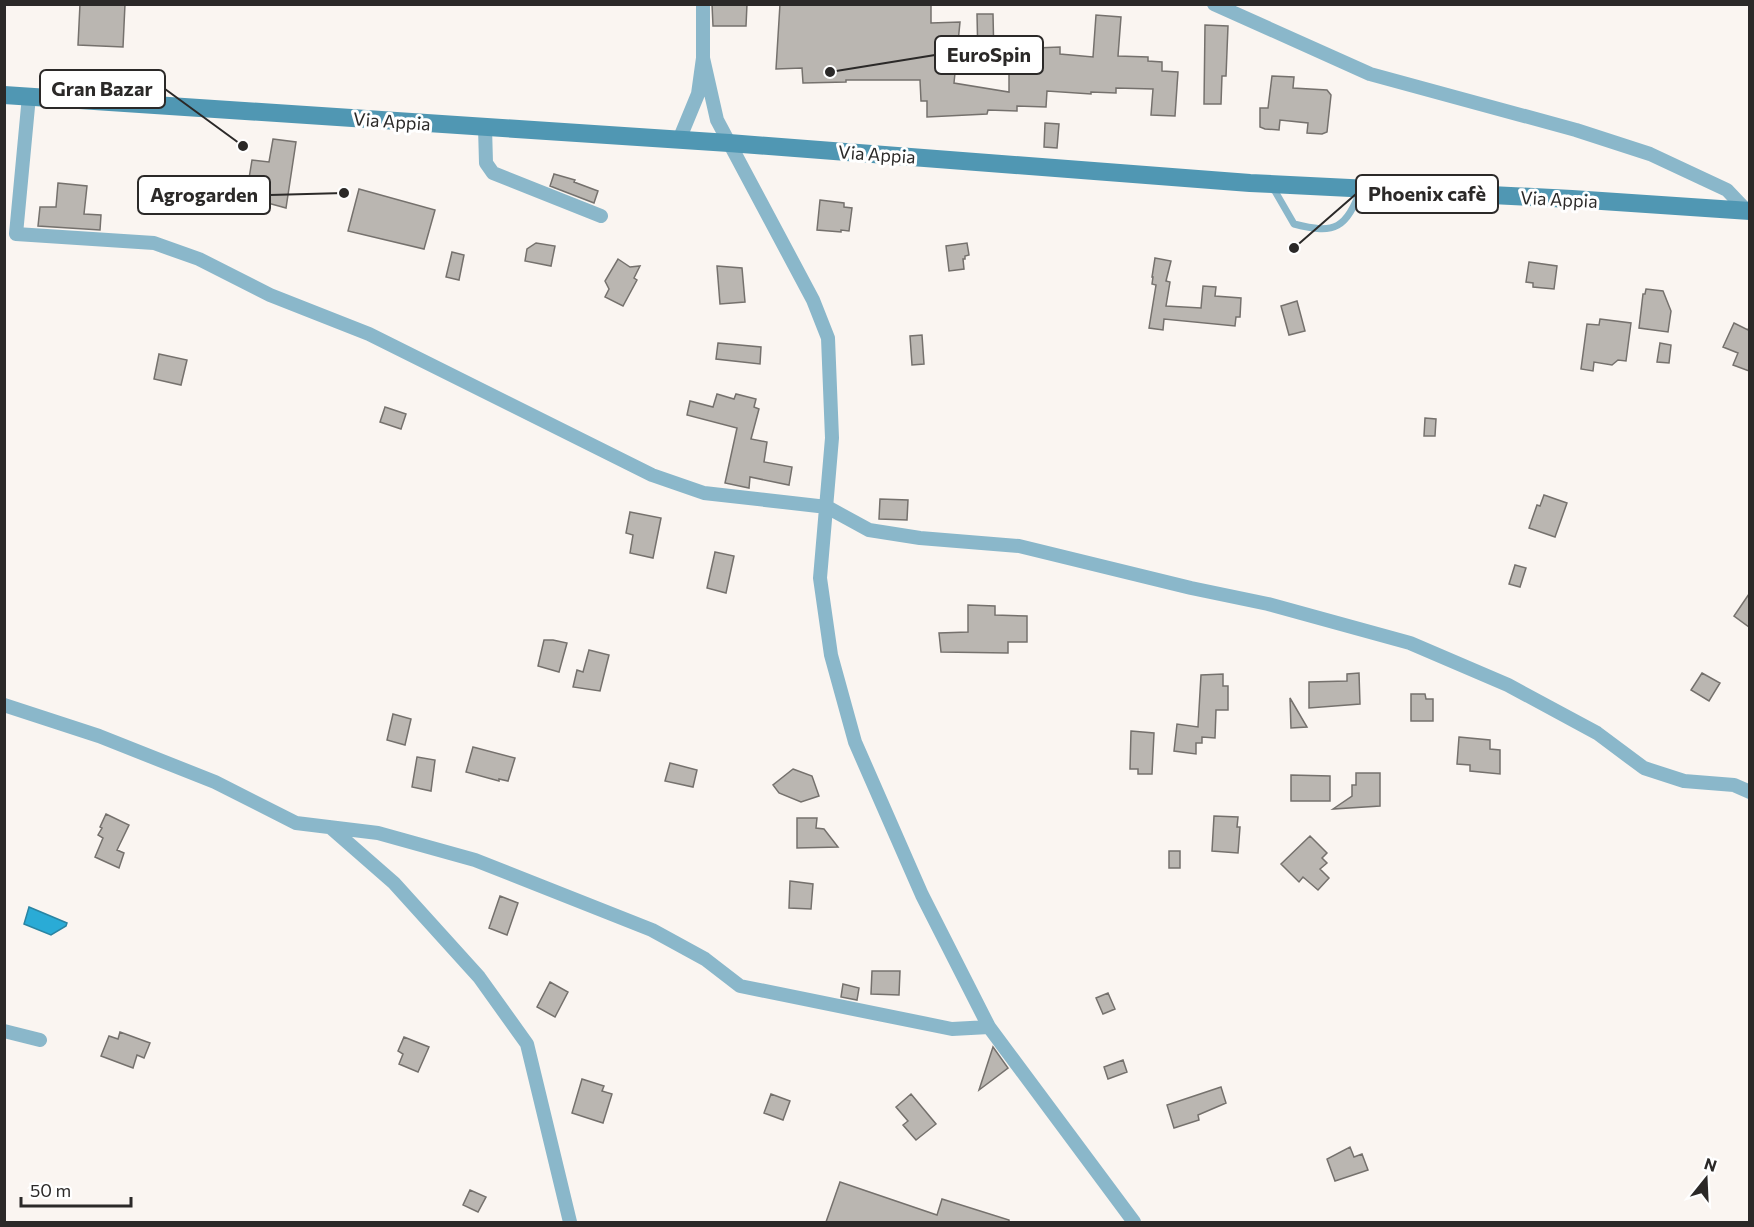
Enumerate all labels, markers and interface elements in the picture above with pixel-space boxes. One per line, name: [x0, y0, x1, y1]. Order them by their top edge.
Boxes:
callout: EuroSpin: [935, 36, 1043, 74]
text: EuroSpin: [947, 42, 1031, 66]
callout: Gran Bazar: [40, 70, 165, 108]
text: Gran Bazar: [51, 76, 153, 100]
street label: Via Appia: [353, 107, 431, 135]
street label: Via Appia: [838, 140, 916, 168]
callout: Phoenix cafè: [1356, 175, 1498, 213]
callout: Agrogarden: [138, 176, 270, 214]
text: Phoenix cafè: [1368, 181, 1486, 205]
text: Agrogarden: [150, 182, 258, 206]
street label: Via Appia: [1520, 186, 1598, 212]
north arrow: [1676, 1149, 1736, 1209]
text: N: [1702, 1153, 1719, 1175]
scale bar: [21, 1170, 130, 1208]
text: 50 m: [30, 1179, 71, 1201]

